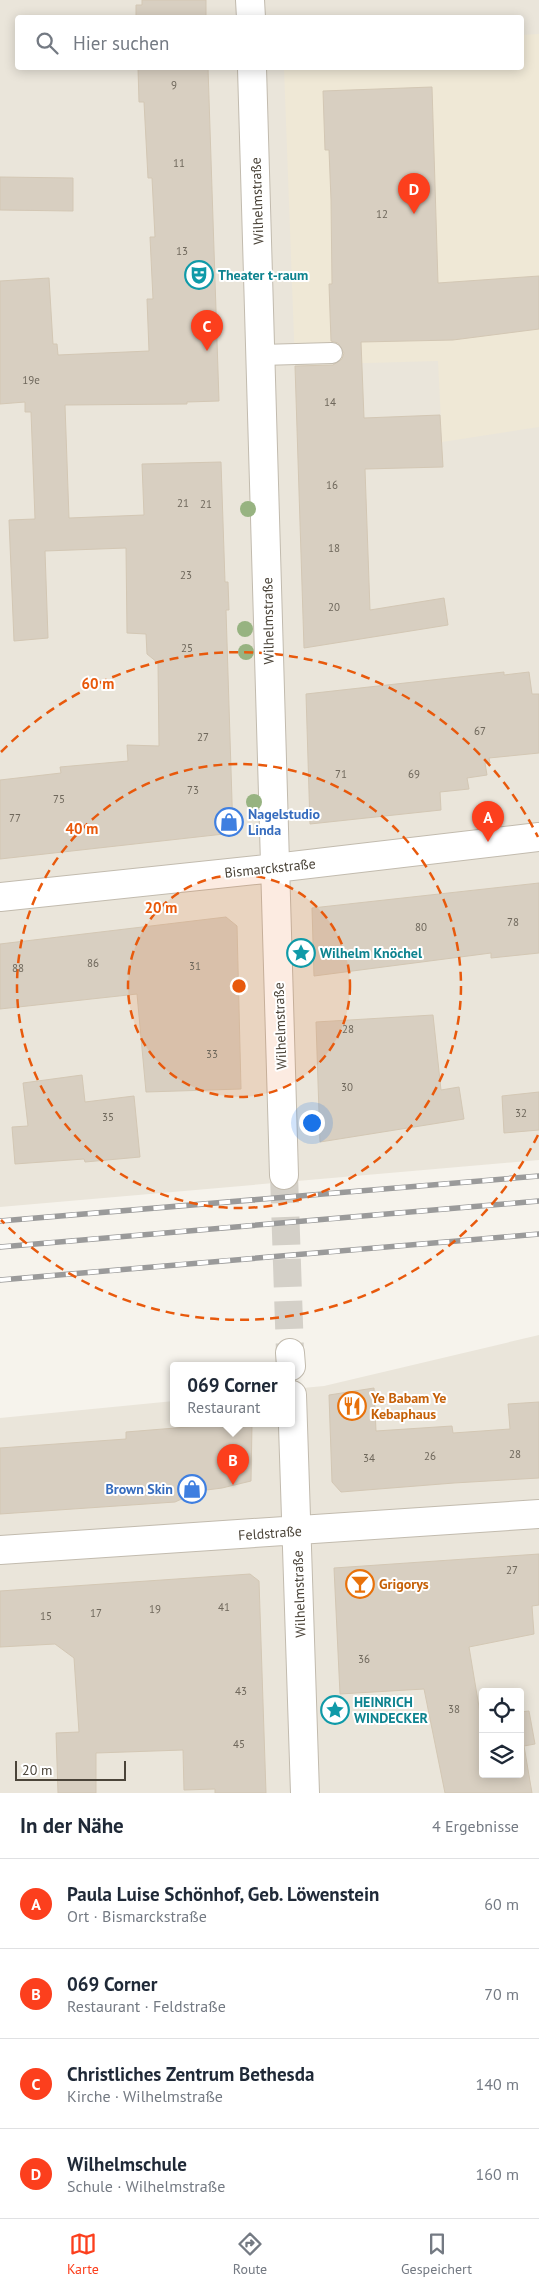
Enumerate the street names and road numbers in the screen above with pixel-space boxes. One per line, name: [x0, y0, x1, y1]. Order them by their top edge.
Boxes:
street label: Wilhelmstraße: [246, 157, 268, 245]
street label: Wilhelmstraße: [258, 577, 278, 665]
street label: Bismarckstraße: [223, 854, 317, 882]
street label: Wilhelmstraße: [269, 982, 291, 1070]
street label: Feldstraße: [238, 1522, 302, 1544]
street label: Wilhelmstraße: [288, 1550, 310, 1638]

